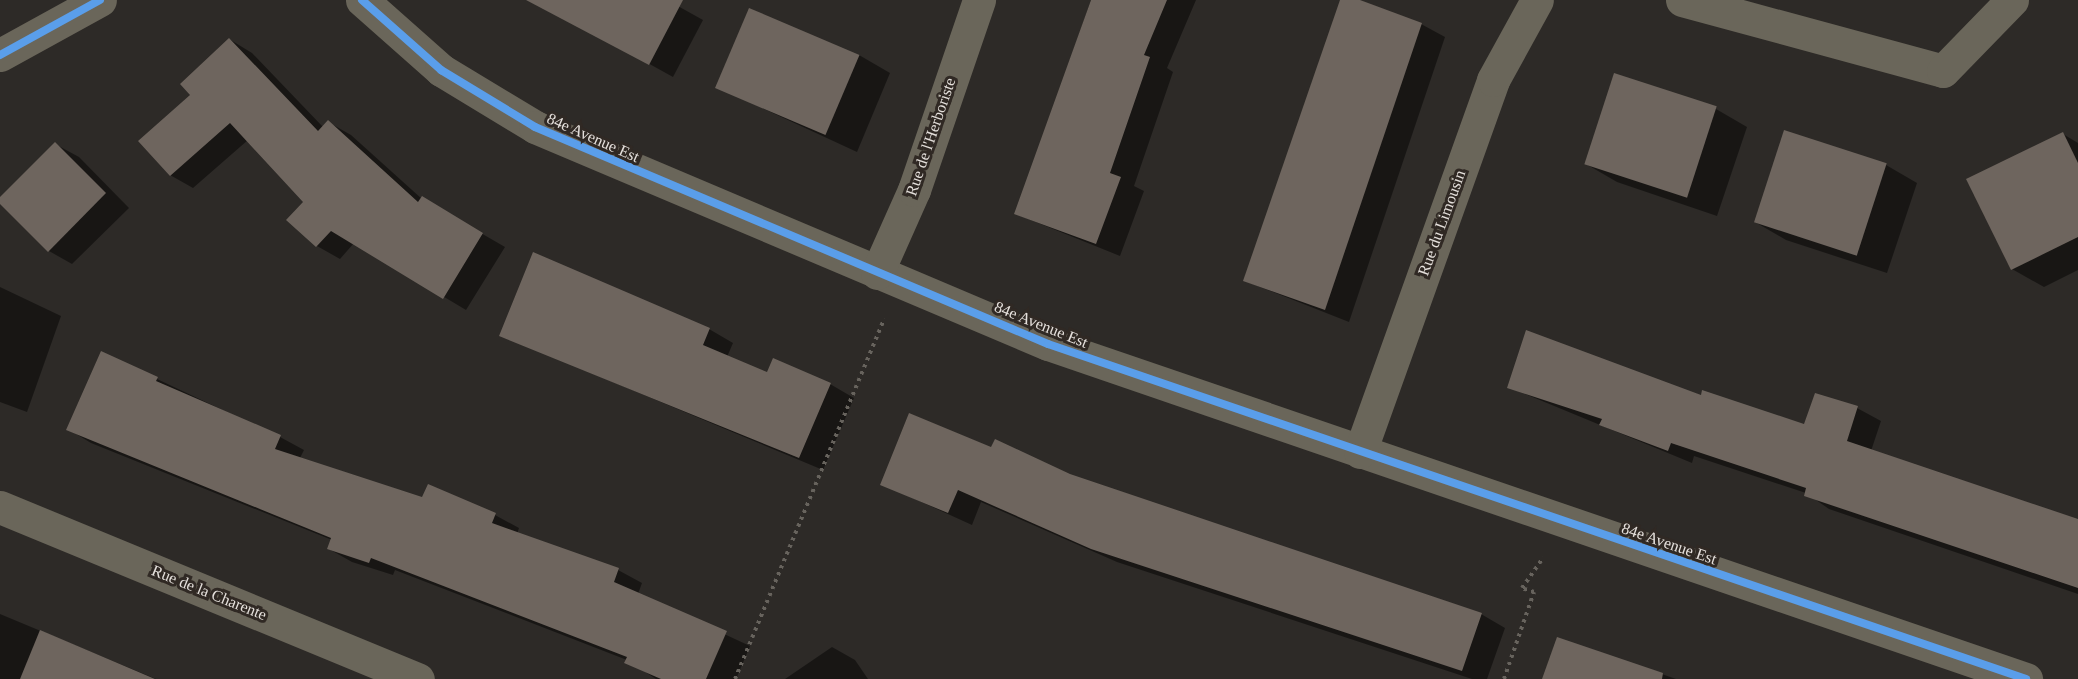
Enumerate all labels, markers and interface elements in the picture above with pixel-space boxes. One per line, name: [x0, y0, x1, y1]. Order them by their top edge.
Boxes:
street label: Rue de l'Herboriste: [902, 75, 960, 199]
street label: 84e Avenue Est: [543, 109, 643, 167]
street label: Rue du Limousin: [1414, 168, 1470, 278]
street label: 84e Avenue Est: [991, 297, 1091, 353]
street label: 84e Avenue Est: [1619, 519, 1719, 569]
street label: Rue de la Charente: [149, 561, 269, 625]

